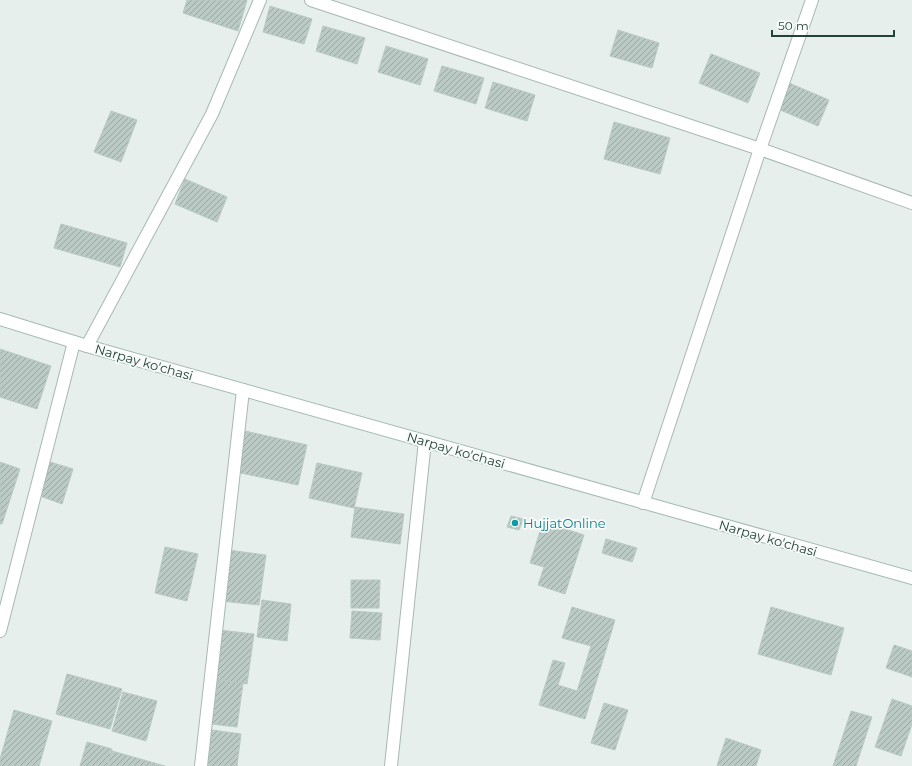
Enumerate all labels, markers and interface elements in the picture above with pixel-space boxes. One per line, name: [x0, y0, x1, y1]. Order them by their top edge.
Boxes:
scale bar: [772, 12, 894, 38]
text: 50 m: [778, 18, 809, 33]
street label: Narpay ko'chasi: [93, 340, 195, 384]
street label: Narpay ko'chasi: [405, 428, 507, 472]
place label: HujjatOnline: [523, 515, 606, 531]
street label: Narpay ko'chasi: [717, 516, 819, 560]
marker: HujjatOnline: [510, 518, 520, 528]

